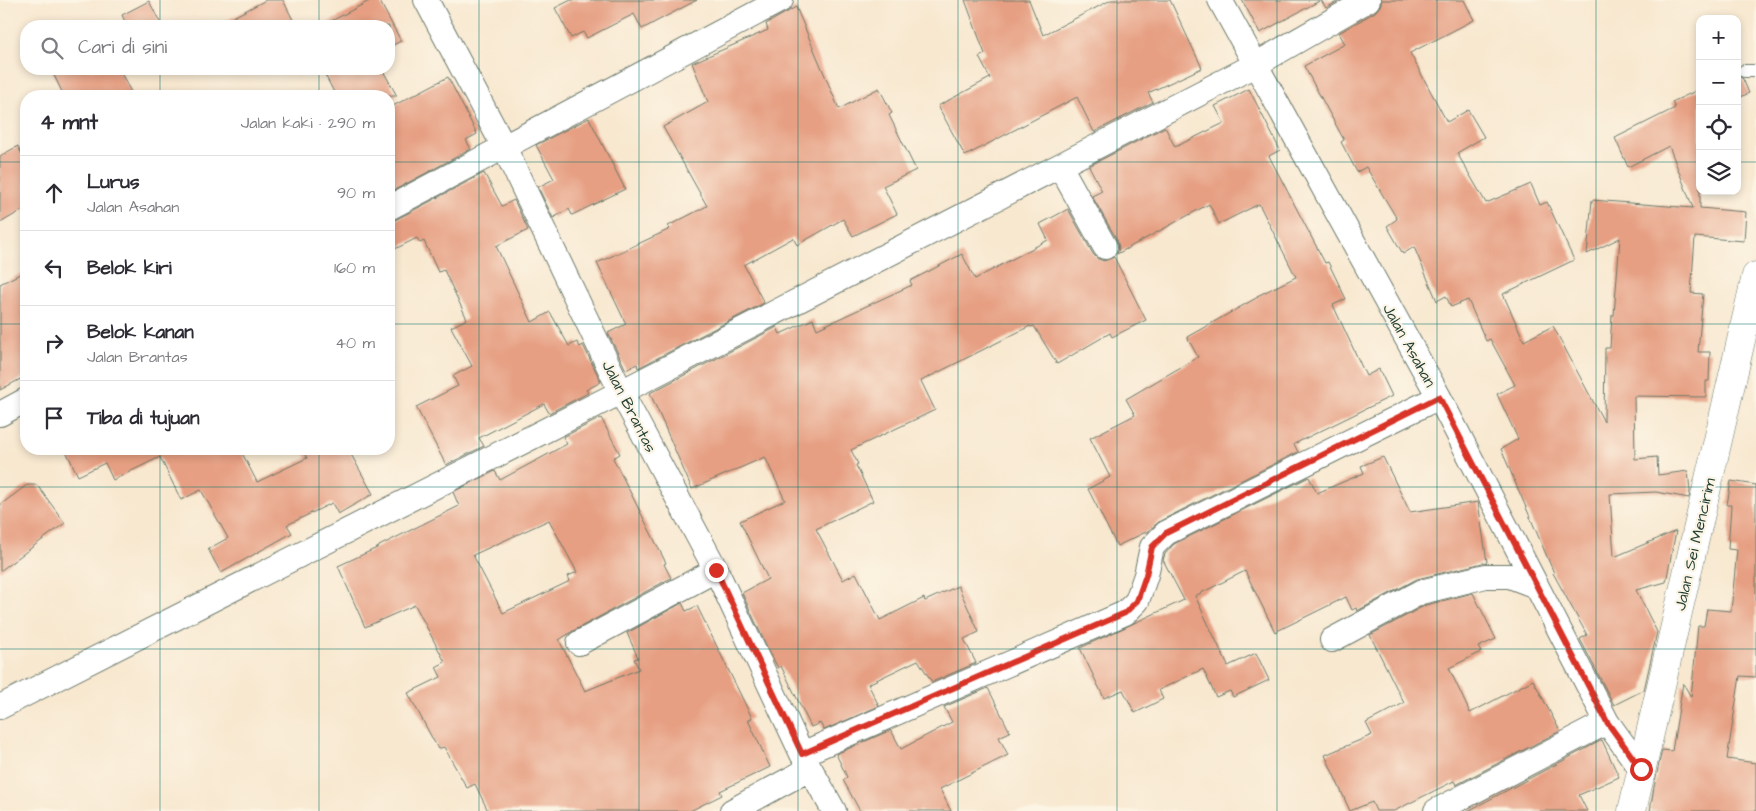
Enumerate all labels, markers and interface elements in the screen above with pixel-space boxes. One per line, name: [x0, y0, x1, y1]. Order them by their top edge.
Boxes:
map controls: [1696, 15, 1741, 195]
button: +: [1696, 15, 1741, 60]
search box: [20, 20, 395, 75]
icon: search: [38, 34, 66, 62]
text: Cari di sini: [78, 34, 167, 61]
button: −: [1696, 60, 1741, 105]
button: locate: [1696, 105, 1741, 150]
text: 4 mnt: [40, 108, 98, 137]
text: Jalan kaki · 290 m: [241, 112, 375, 134]
button: layers: [1696, 150, 1741, 195]
text: Lurus: [87, 169, 139, 196]
icon: ahead: [40, 179, 68, 207]
text: 90 m: [337, 182, 375, 204]
text: Jalan Asahan: [87, 196, 179, 218]
icon: left: [40, 254, 68, 282]
text: Belok kiri: [87, 255, 172, 282]
text: 160 m: [334, 257, 375, 279]
street label: Jalan Asahan: [1377, 300, 1441, 391]
text: Belok kanan: [87, 319, 194, 346]
icon: right: [40, 329, 68, 357]
text: 40 m: [335, 332, 375, 354]
text: Jalan Brantas: [87, 346, 188, 368]
street label: Jalan Brantas: [596, 357, 662, 456]
icon: arrive: [40, 404, 68, 432]
text: Tiba di tujuan: [87, 405, 199, 432]
street label: Jalan Sei Mencirim: [1669, 475, 1721, 613]
route end: [705, 559, 728, 582]
route start: [1630, 758, 1653, 781]

